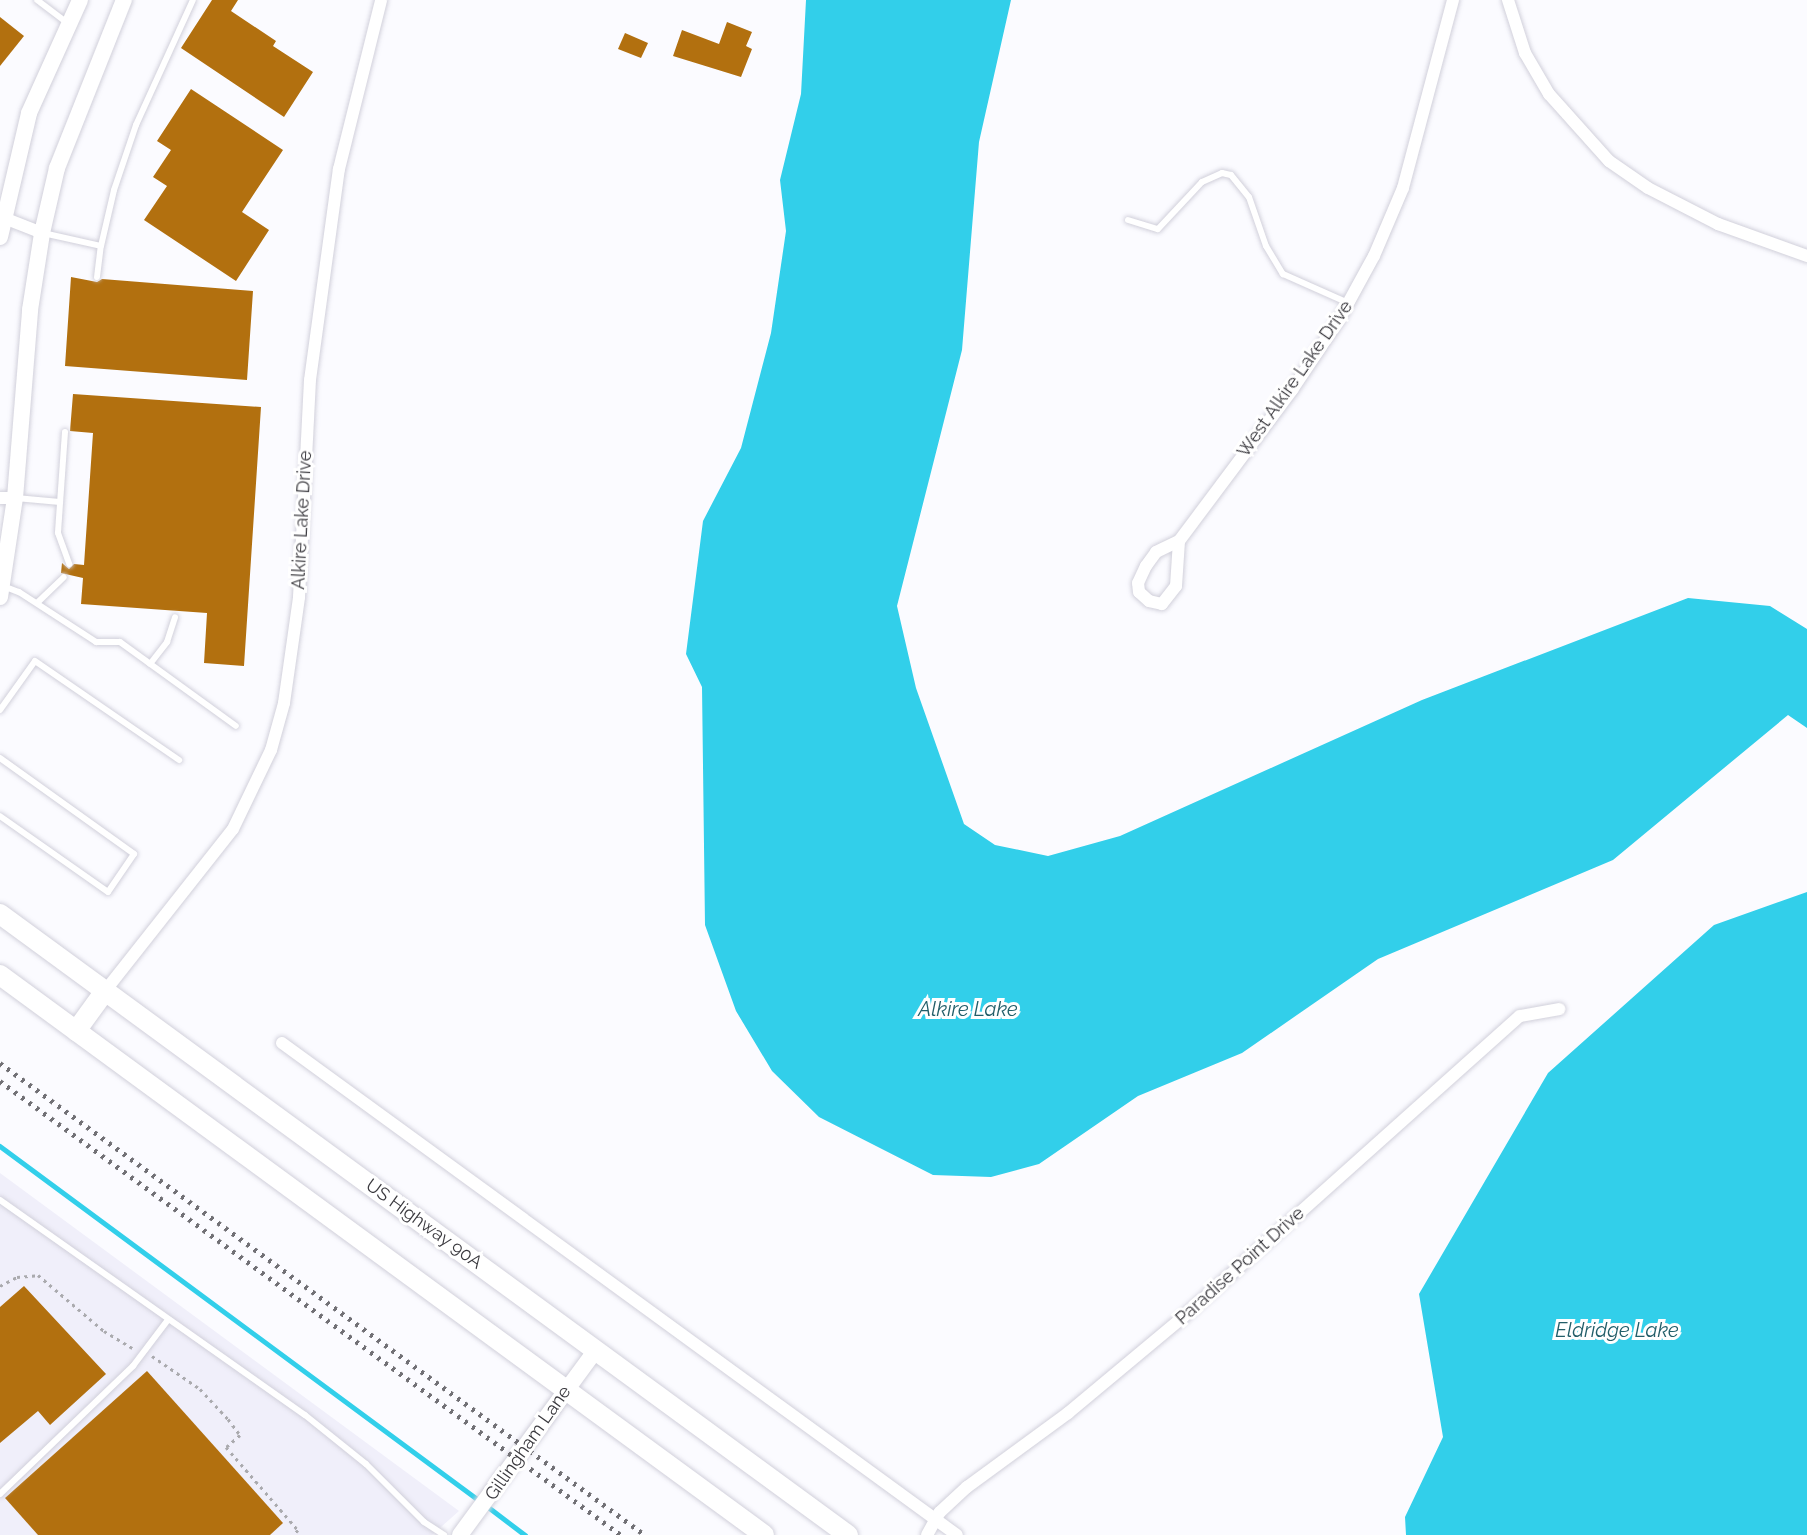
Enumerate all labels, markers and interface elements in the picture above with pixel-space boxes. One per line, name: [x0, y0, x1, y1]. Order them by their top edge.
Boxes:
street label: West Alkire Lake Drive: [1233, 296, 1357, 462]
street label: Alkire Lake Drive: [288, 450, 316, 590]
water label: Alkire Lake: [918, 997, 1018, 1021]
street label: US Highway 90A: [361, 1174, 487, 1274]
street label: Paradise Point Drive: [1171, 1203, 1309, 1329]
water label: Eldridge Lake: [1555, 1318, 1679, 1342]
street label: Gillingham Lane: [480, 1382, 576, 1504]

